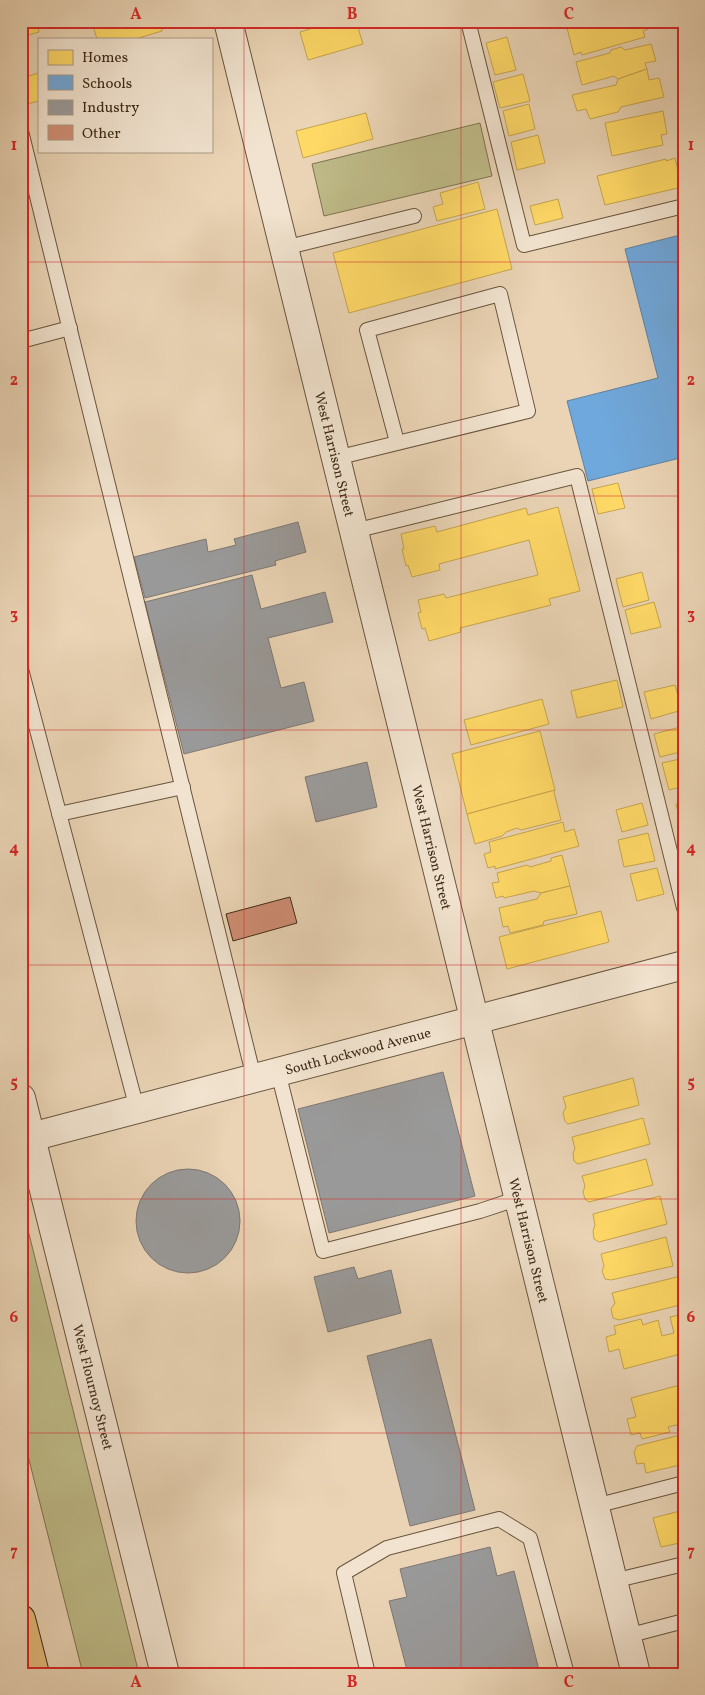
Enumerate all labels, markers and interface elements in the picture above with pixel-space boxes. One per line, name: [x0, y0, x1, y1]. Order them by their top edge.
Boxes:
text: A: [130, 4, 142, 26]
text: B: [347, 4, 358, 26]
text: C: [564, 4, 574, 26]
legend: [38, 38, 212, 152]
text: Homes: [82, 48, 128, 69]
text: Schools: [82, 74, 132, 95]
text: Industry: [82, 98, 139, 119]
text: Other: [82, 124, 121, 145]
text: 1: [11, 135, 17, 157]
text: 1: [688, 135, 694, 157]
text: 2: [10, 370, 18, 392]
text: 2: [687, 370, 695, 392]
street label: West Harrison Street: [309, 390, 358, 519]
text: 3: [10, 604, 18, 626]
text: 3: [687, 604, 695, 626]
street label: West Harrison Street: [406, 783, 455, 912]
text: 4: [9, 838, 19, 860]
text: 4: [686, 838, 696, 860]
street label: South Lockwood Avenue: [283, 1024, 434, 1081]
text: 5: [10, 1072, 18, 1094]
text: 5: [687, 1072, 695, 1094]
street label: West Harrison Street: [503, 1176, 552, 1305]
text: 6: [10, 1307, 19, 1329]
text: 6: [687, 1307, 696, 1329]
street label: West Flournoy Street: [67, 1323, 117, 1452]
text: 7: [10, 1541, 18, 1563]
text: 7: [687, 1541, 695, 1563]
text: A: [130, 1672, 142, 1694]
text: B: [347, 1672, 358, 1694]
text: C: [564, 1672, 574, 1694]

